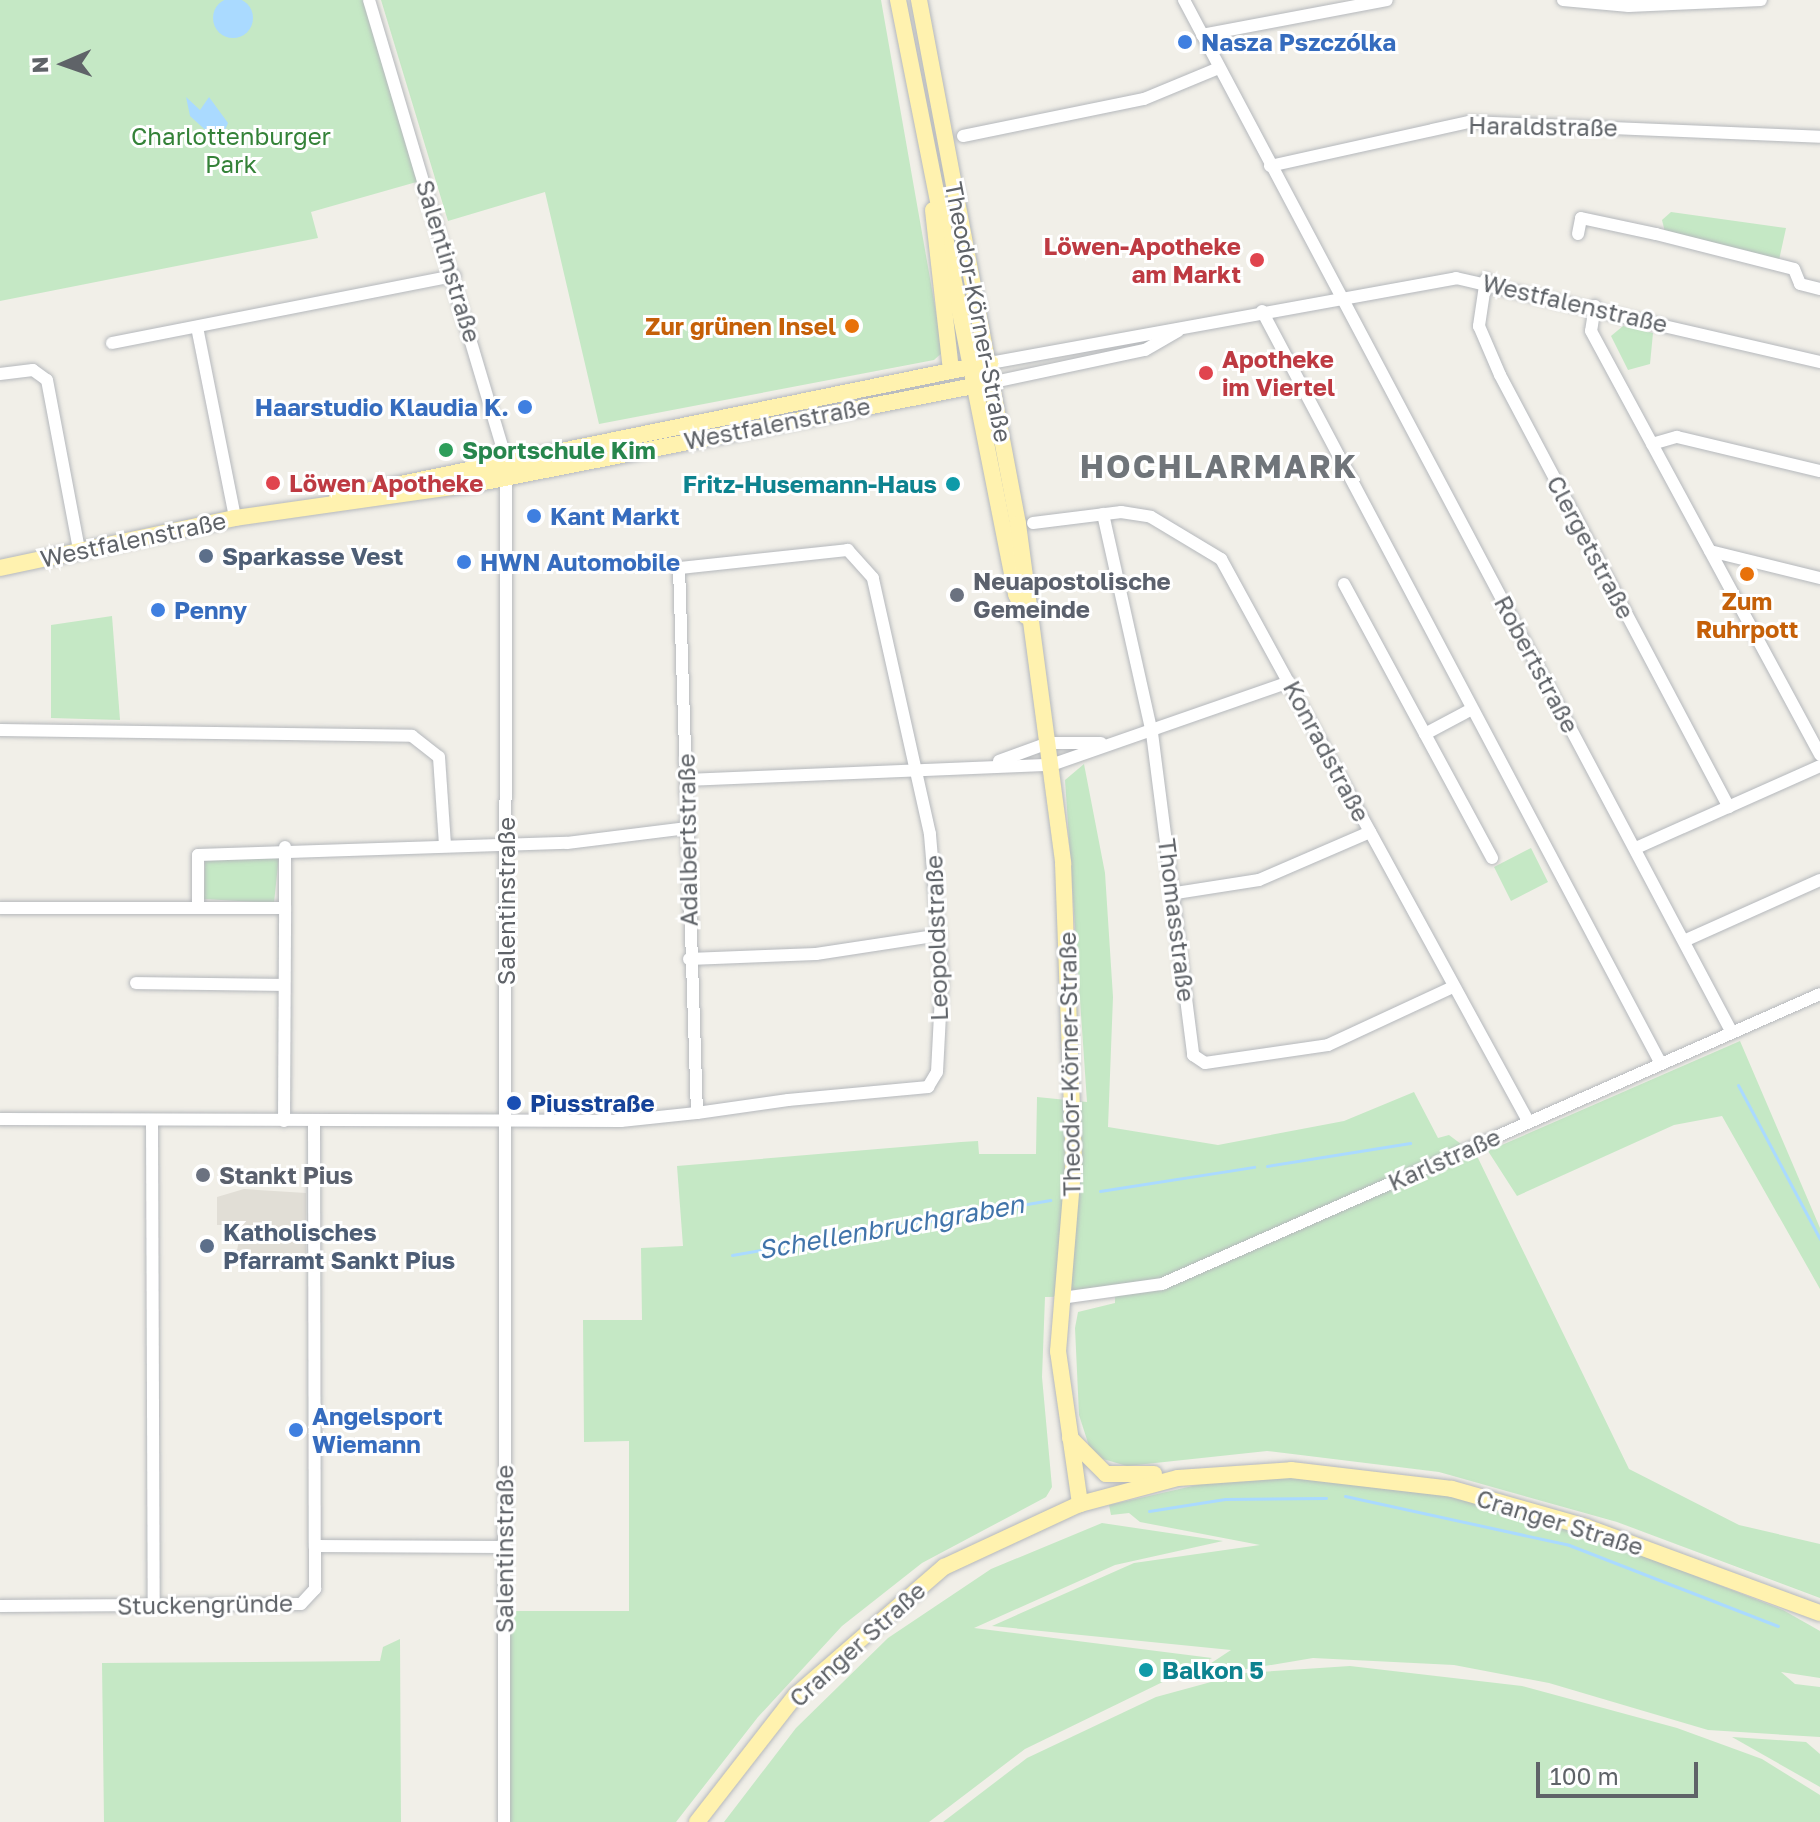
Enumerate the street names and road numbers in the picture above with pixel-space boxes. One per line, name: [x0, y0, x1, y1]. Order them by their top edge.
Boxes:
street label: Haraldstraße: [1468, 110, 1618, 142]
street label: Salentinstraße: [411, 176, 487, 346]
street label: Theodor-Körner-Straße: [940, 179, 1018, 445]
street label: Westfalenstraße: [1480, 268, 1670, 338]
street label: Westfalenstraße: [681, 391, 873, 455]
street label: Clergetstraße: [1541, 471, 1641, 623]
street label: Westfalenstraße: [38, 505, 228, 573]
street label: Robertstraße: [1489, 590, 1585, 738]
street label: Konradstraße: [1278, 676, 1376, 826]
street label: Adalbertstraße: [671, 753, 703, 927]
street label: Salentinstraße: [492, 817, 520, 985]
street label: Thomasstraße: [1153, 837, 1201, 1003]
street label: Leopoldstraße: [919, 855, 953, 1021]
street label: Theodor-Körner-Straße: [1052, 931, 1086, 1197]
street label: Karlstraße: [1383, 1121, 1505, 1197]
street label: Salentinstraße: [490, 1465, 518, 1633]
street label: Cranger Straße: [1473, 1483, 1647, 1561]
street label: Cranger Straße: [783, 1575, 931, 1713]
street label: Stuckengründe: [117, 1588, 293, 1620]

